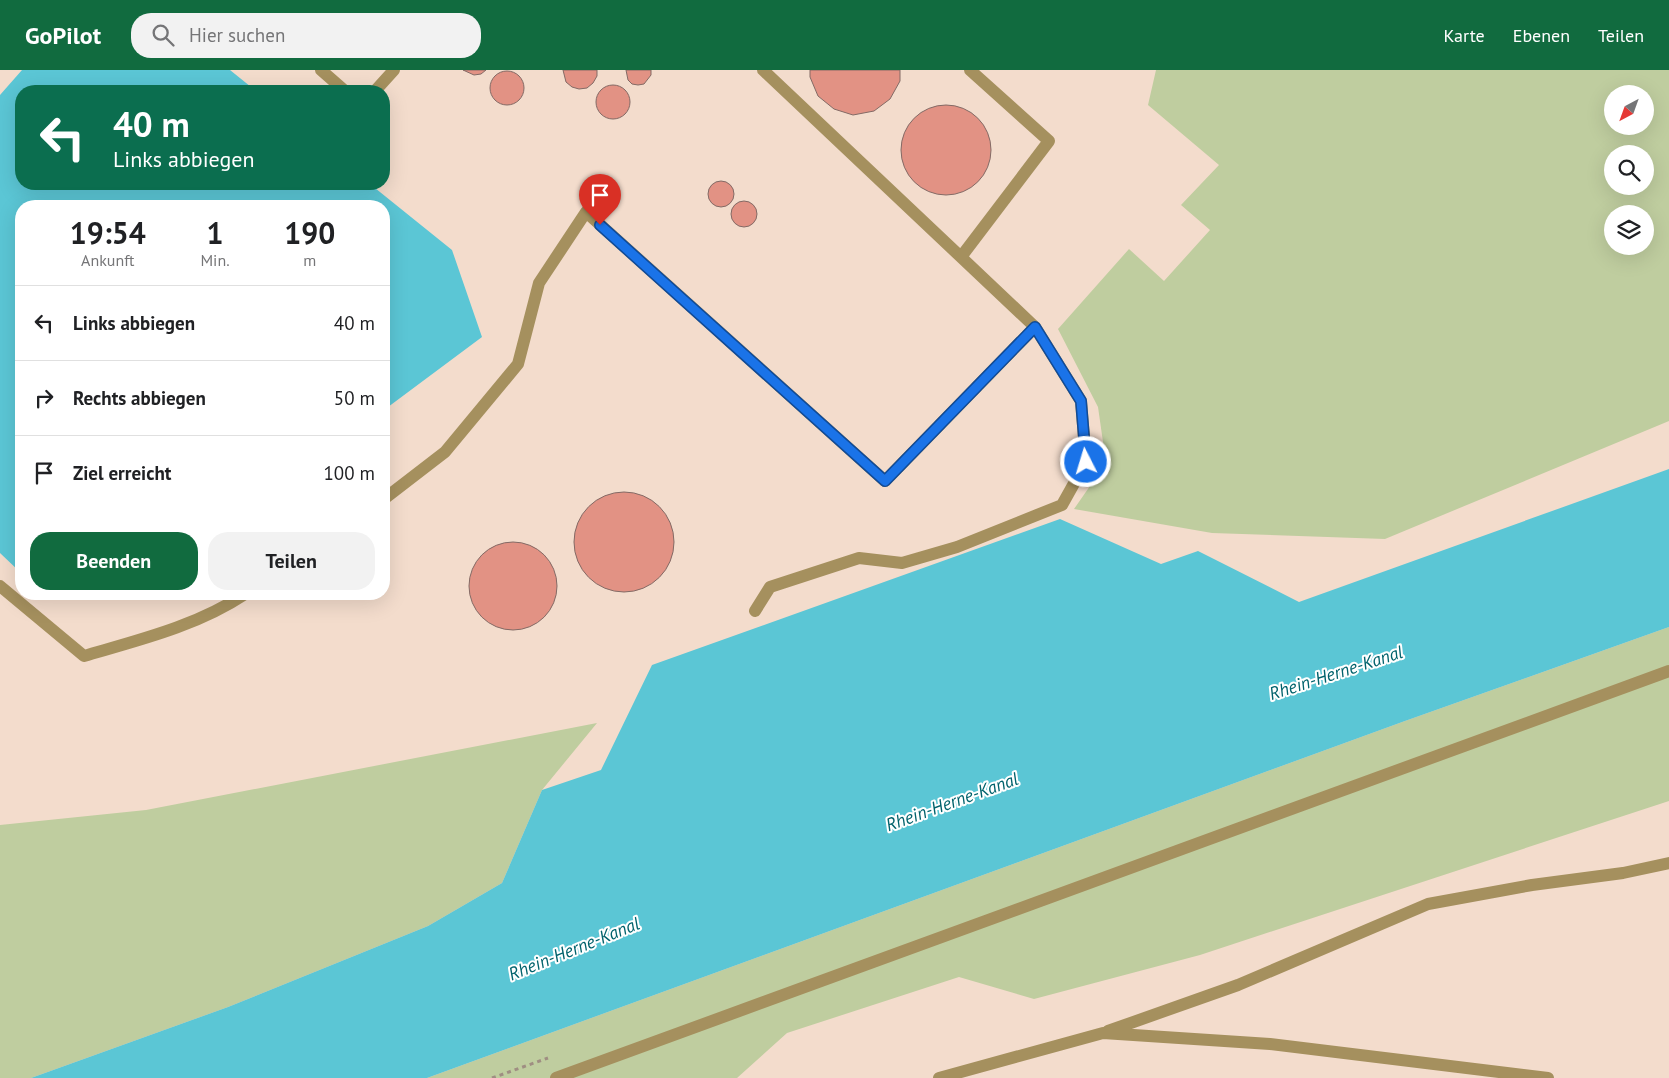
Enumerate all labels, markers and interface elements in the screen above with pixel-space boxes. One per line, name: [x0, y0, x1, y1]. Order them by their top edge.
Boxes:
search box: [131, 13, 481, 58]
text: GoPilot: [25, 20, 101, 51]
icon: search: [149, 21, 177, 49]
text: Hier suchen: [189, 23, 285, 47]
text: Karte: [1444, 24, 1485, 47]
text: Ebenen: [1513, 24, 1570, 47]
text: Teilen: [1598, 24, 1644, 47]
north arrow: [1604, 85, 1654, 135]
map controls: [1604, 85, 1654, 255]
text: 40 m: [113, 101, 190, 147]
icon: left: [30, 105, 95, 170]
text: Links abbiegen: [113, 145, 255, 173]
button: search: [1604, 145, 1654, 195]
pin: [579, 174, 621, 225]
icon: arrive: [586, 181, 614, 209]
button: layers: [1604, 205, 1654, 255]
text: 19:54: [70, 213, 146, 252]
text: 1: [207, 213, 224, 252]
text: 190: [284, 213, 335, 252]
text: Ankunft: [81, 250, 134, 270]
text: Min.: [200, 250, 230, 270]
text: m: [303, 250, 316, 270]
icon: left: [30, 309, 58, 337]
text: Links abbiegen: [73, 311, 195, 335]
text: 40 m: [334, 311, 375, 335]
icon: right: [30, 384, 58, 412]
text: Rechts abbiegen: [73, 386, 206, 410]
text: 50 m: [334, 386, 375, 410]
position arrow: [1059, 435, 1111, 487]
icon: arrive: [30, 459, 58, 487]
text: Ziel erreicht: [73, 461, 171, 485]
text: 100 m: [323, 461, 375, 485]
button: Beenden: [30, 532, 198, 590]
button: Teilen: [208, 532, 375, 590]
water label: Rhein-Herne-Kanal: [1266, 640, 1406, 705]
water label: Rhein-Herne-Kanal: [882, 767, 1021, 836]
water label: Rhein-Herne-Kanal: [505, 912, 643, 985]

